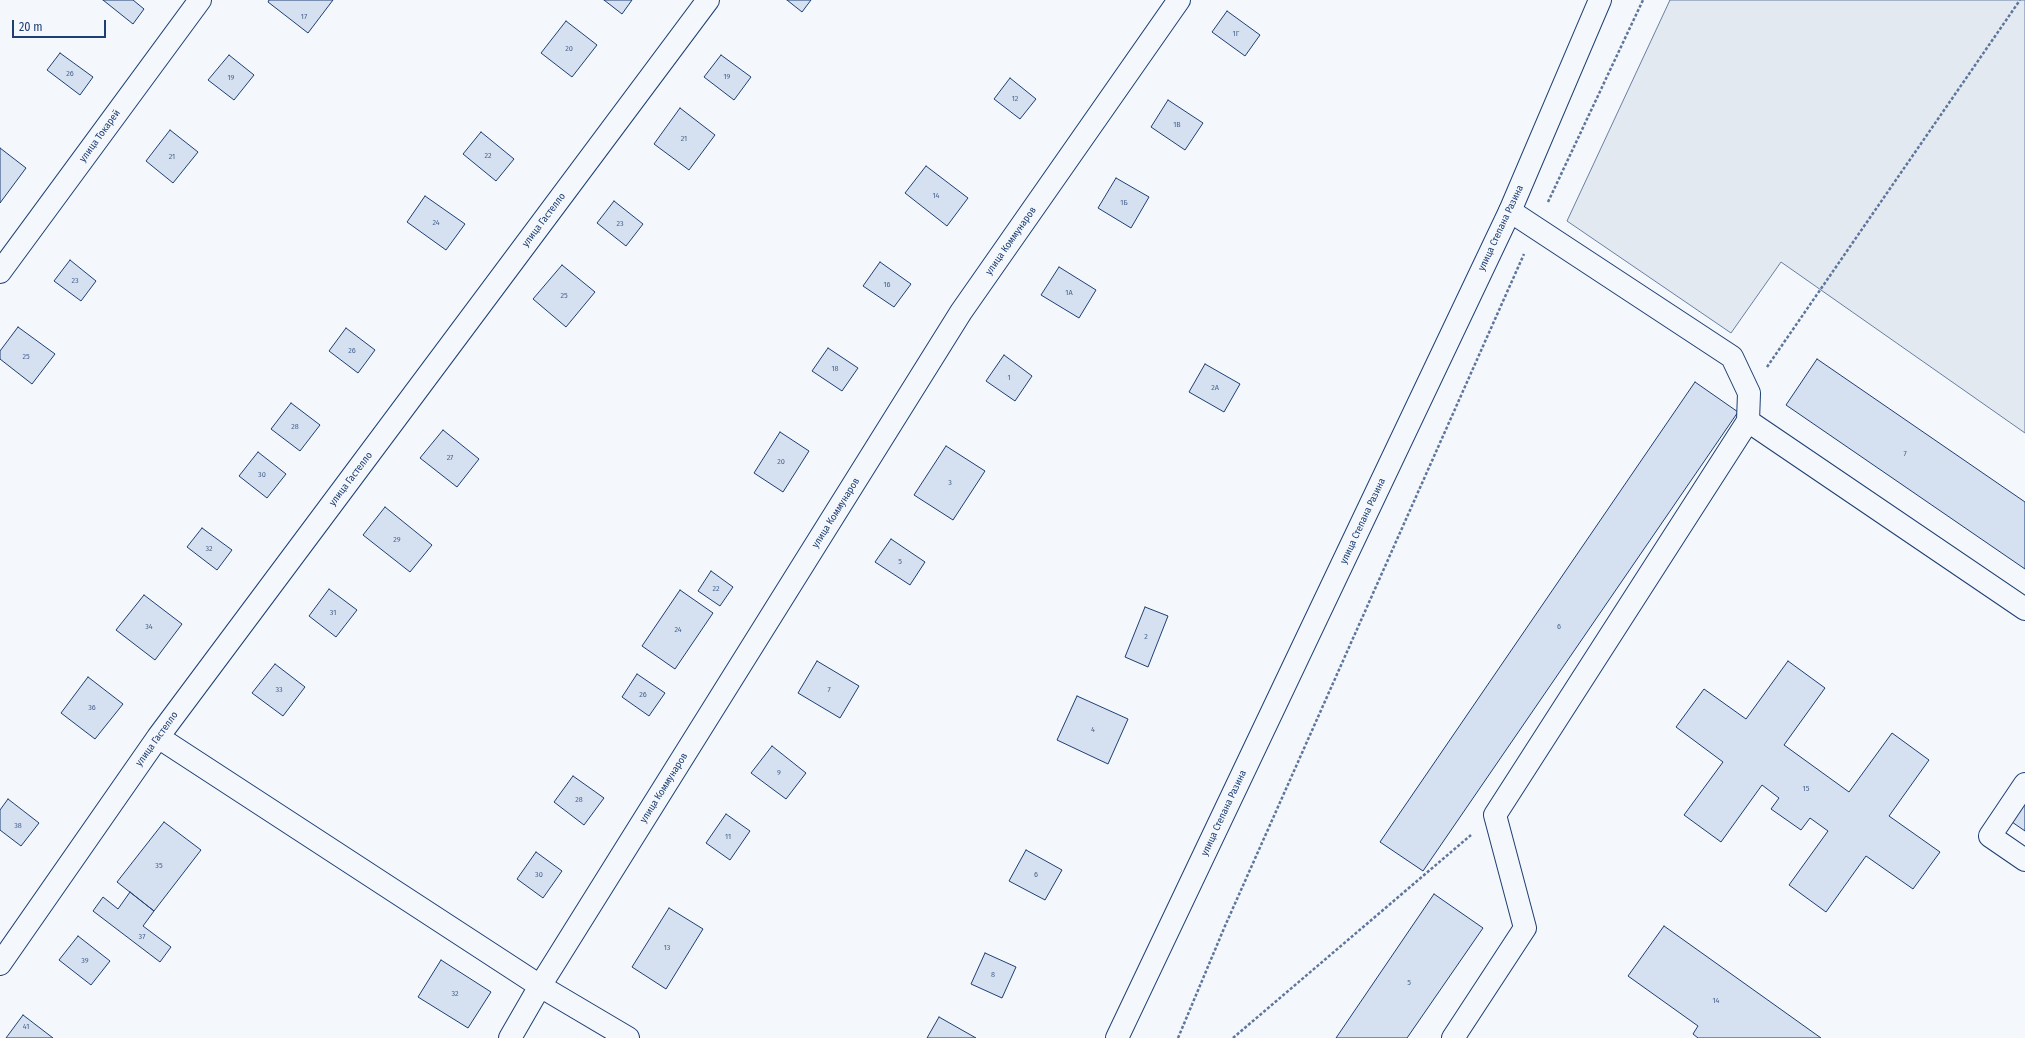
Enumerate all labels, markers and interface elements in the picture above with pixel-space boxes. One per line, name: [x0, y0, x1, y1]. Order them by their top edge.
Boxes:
scale bar: [14, 12, 108, 38]
house number: 17: [301, 12, 307, 22]
text: 20 m: [19, 20, 43, 34]
house number: 1Г: [1233, 29, 1239, 39]
house number: 20: [565, 44, 573, 54]
house number: 26: [66, 69, 74, 79]
house number: 19: [723, 72, 731, 82]
house number: 19: [227, 73, 235, 83]
house number: 12: [1012, 94, 1018, 104]
street label: улица Токарей: [77, 107, 123, 165]
house number: 1В: [1173, 120, 1181, 130]
house number: 21: [681, 134, 687, 144]
house number: 22: [484, 151, 492, 161]
house number: 21: [169, 152, 175, 162]
street label: улица Степана Разина: [1476, 183, 1526, 273]
street label: улица Гастелло: [520, 191, 568, 249]
house number: 14: [933, 191, 939, 201]
house number: 1Б: [1120, 198, 1128, 208]
street label: улица Коммунаров: [983, 205, 1039, 277]
house number: 24: [432, 218, 440, 228]
house number: 23: [616, 219, 624, 229]
house number: 23: [71, 276, 79, 286]
house number: 16: [883, 280, 891, 290]
house number: 1А: [1065, 288, 1073, 298]
house number: 25: [560, 291, 568, 301]
house number: 26: [348, 346, 356, 356]
house number: 25: [22, 352, 30, 362]
house number: 18: [831, 364, 839, 374]
house number: 1: [1007, 373, 1011, 383]
house number: 2А: [1211, 383, 1219, 393]
house number: 28: [291, 422, 299, 432]
house number: 7: [1903, 449, 1907, 459]
street label: улица Гастелло: [327, 450, 375, 508]
house number: 27: [447, 453, 453, 463]
house number: 20: [777, 457, 785, 467]
house number: 30: [258, 470, 266, 480]
street label: улица Коммунаров: [810, 476, 862, 550]
street label: улица Степана Разина: [1338, 476, 1388, 566]
house number: 3: [948, 478, 952, 488]
house number: 29: [393, 535, 401, 545]
house number: 32: [205, 544, 213, 554]
house number: 5: [898, 557, 902, 567]
house number: 22: [712, 584, 720, 594]
house number: 31: [330, 608, 336, 618]
house number: 34: [145, 622, 153, 632]
house number: 6: [1557, 622, 1561, 632]
house number: 24: [674, 625, 682, 635]
house number: 2: [1144, 632, 1148, 642]
house number: 33: [275, 685, 283, 695]
house number: 7: [827, 685, 831, 695]
house number: 26: [639, 690, 647, 700]
house number: 36: [88, 703, 96, 713]
street label: улица Гастелло: [133, 709, 181, 769]
house number: 4: [1091, 725, 1095, 735]
street label: улица Коммунаров: [638, 751, 690, 825]
house number: 9: [777, 768, 781, 778]
street label: улица Степана Разина: [1199, 768, 1249, 858]
house number: 15: [1803, 784, 1809, 794]
house number: 28: [575, 795, 583, 805]
house number: 38: [14, 821, 22, 831]
house number: 11: [725, 832, 731, 842]
house number: 35: [155, 861, 163, 871]
house number: 30: [535, 870, 543, 880]
house number: 6: [1034, 870, 1038, 880]
house number: 37: [139, 932, 145, 942]
house number: 13: [664, 943, 670, 953]
house number: 39: [81, 956, 89, 966]
house number: 8: [991, 970, 995, 980]
house number: 5: [1407, 978, 1411, 988]
house number: 32: [451, 989, 459, 999]
house number: 14: [1713, 996, 1719, 1006]
house number: 41: [23, 1022, 29, 1032]

